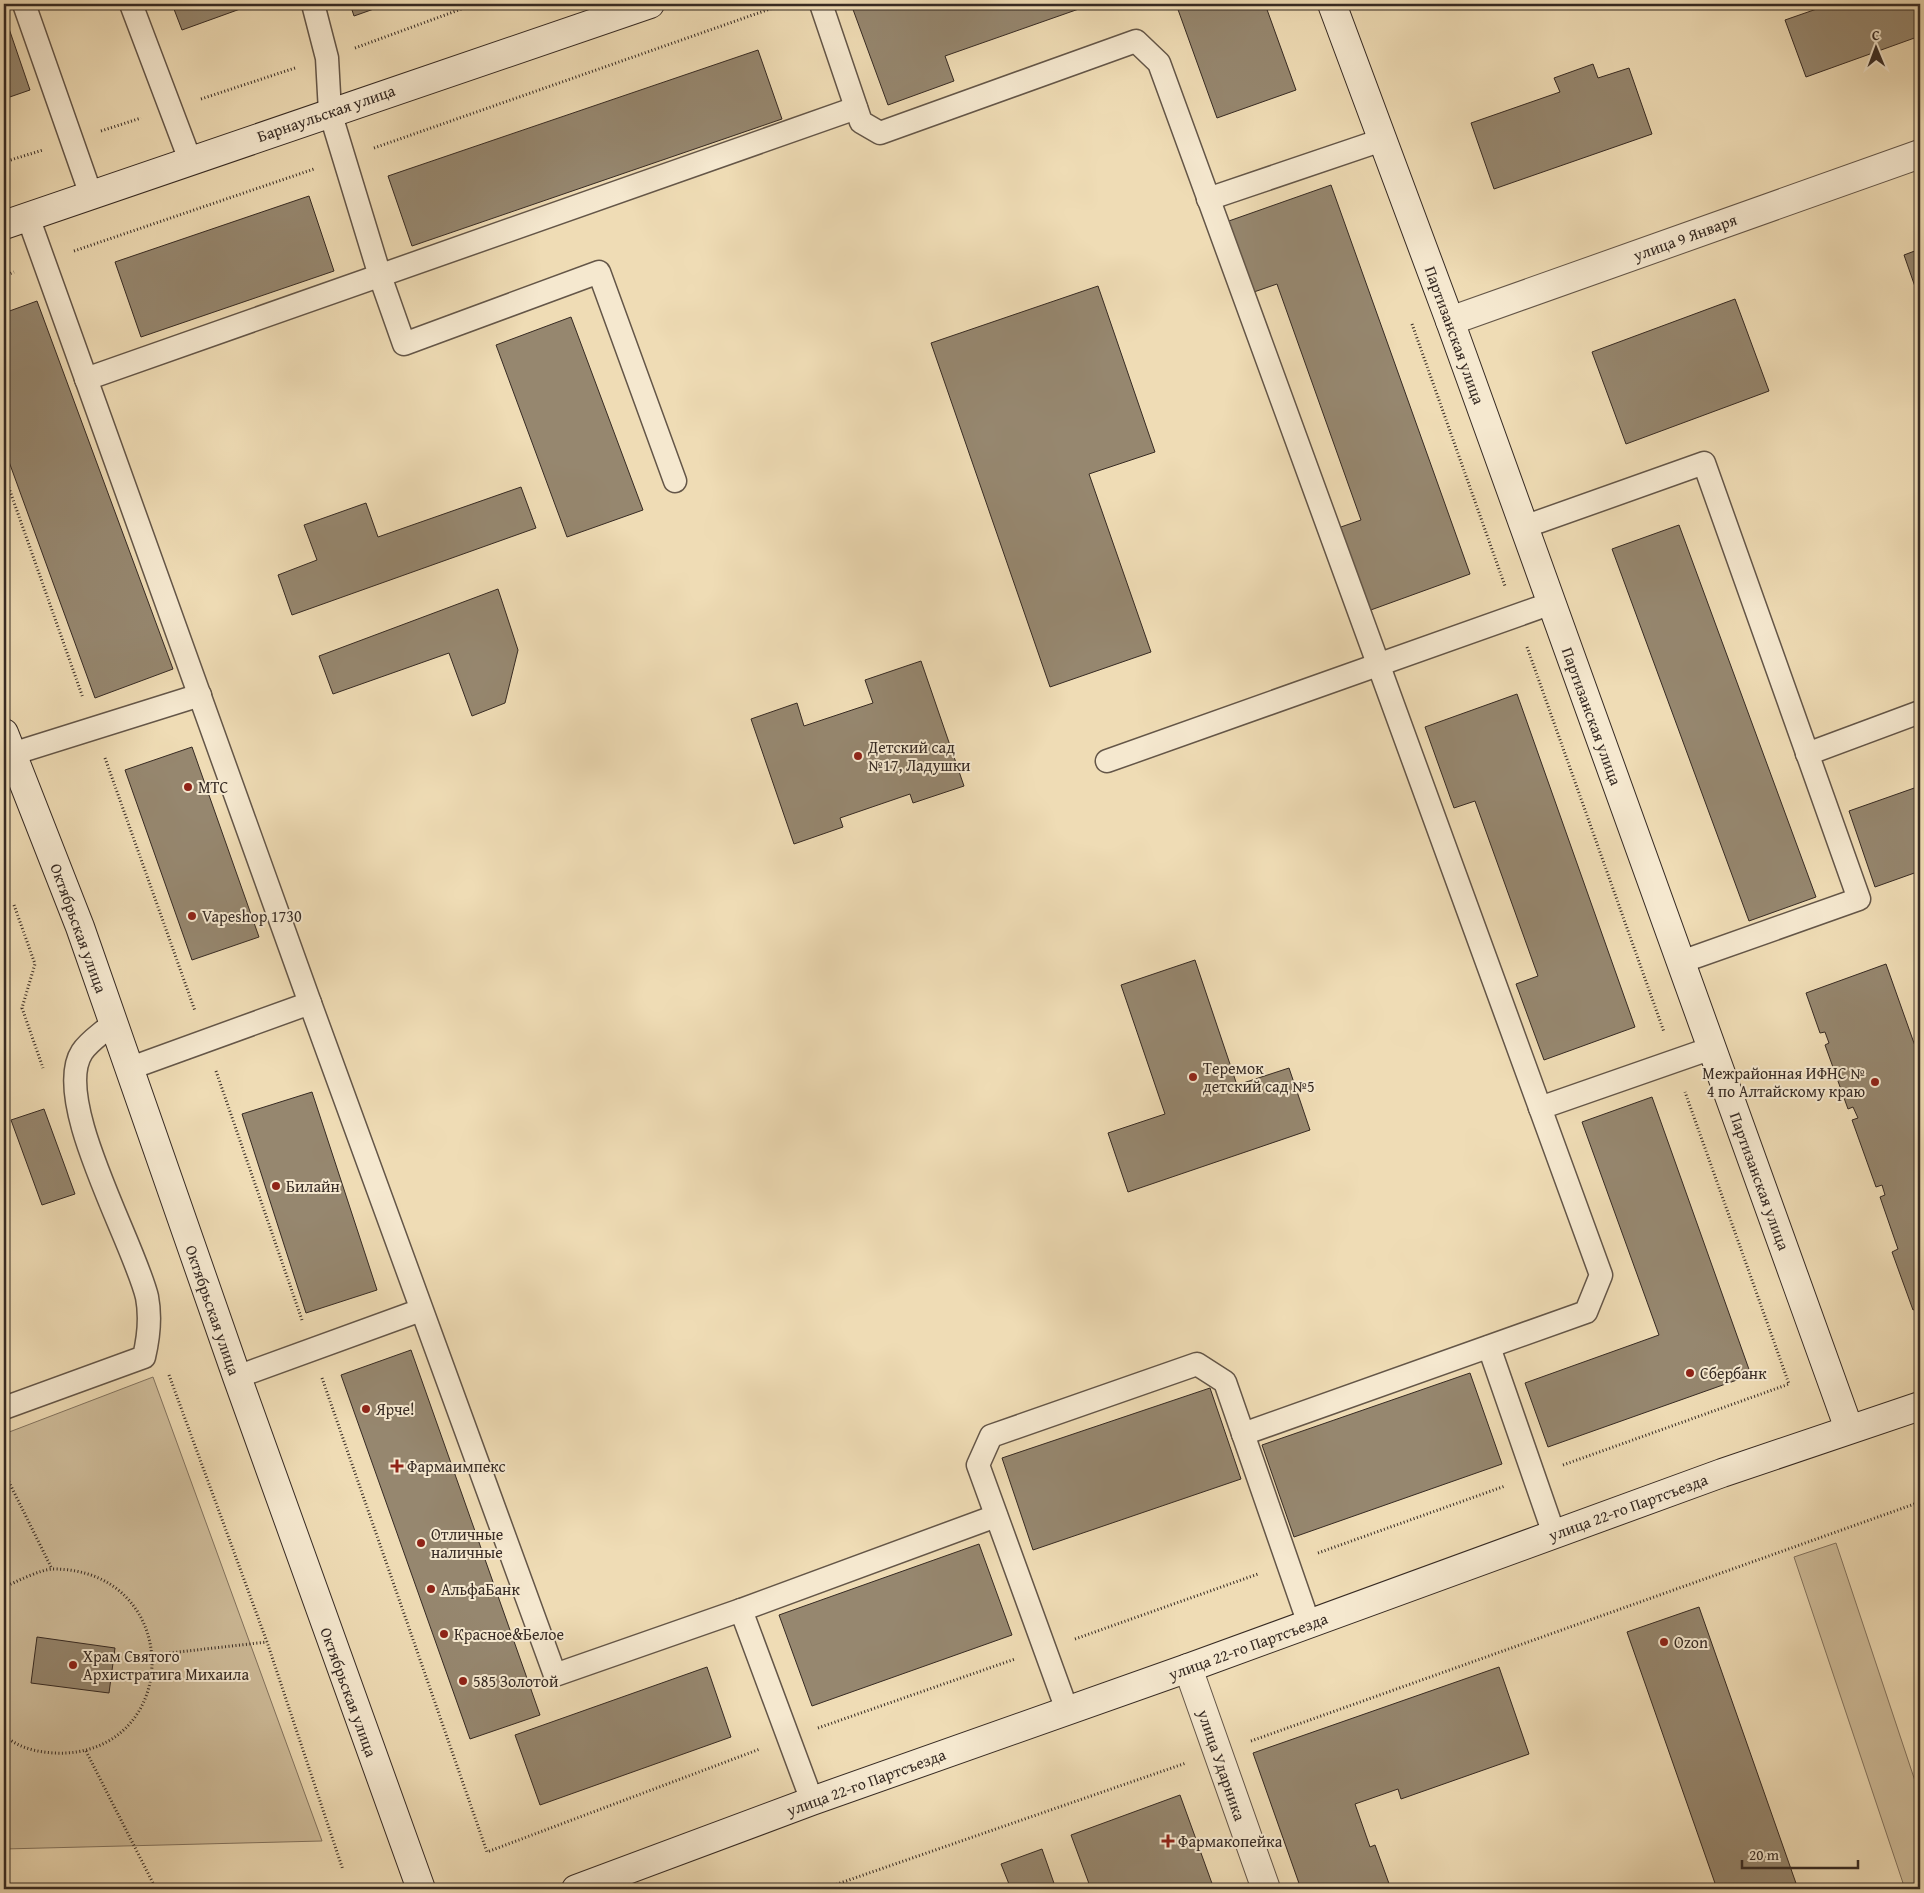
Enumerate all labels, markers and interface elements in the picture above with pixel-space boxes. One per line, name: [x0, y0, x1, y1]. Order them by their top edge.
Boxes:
north arrow: [1852, 22, 1902, 72]
text: С: [1872, 25, 1880, 45]
street label: Барнаульская улица: [254, 78, 399, 148]
street label: улица 9 Января: [1629, 207, 1740, 267]
street label: Партизанская улица: [1419, 263, 1491, 408]
street label: Партизанская улица: [1556, 644, 1628, 789]
place label: Детский сад №17, Ладушки: [867, 735, 971, 777]
marker: Детский сад №17, Ладушки: [852, 750, 864, 762]
place label: МТС: [198, 775, 229, 799]
marker: МТС: [182, 781, 194, 793]
street label: Октябрьская улица: [44, 860, 114, 996]
place label: Vapeshop 1730: [202, 904, 302, 928]
marker: Vapeshop 1730: [186, 910, 198, 922]
place label: Теремок детский сад №5: [1203, 1056, 1315, 1098]
place label: Межрайонная ИФНС № 4 по Алтайскому краю: [1702, 1061, 1865, 1103]
marker: Теремок детский сад №5: [1187, 1071, 1199, 1083]
marker: Межрайонная ИФНС № 4 по Алтайскому краю: [1869, 1076, 1881, 1088]
street label: Партизанская улица: [1724, 1109, 1796, 1254]
place label: Билайн: [286, 1174, 340, 1198]
marker: Билайн: [270, 1180, 282, 1192]
street label: Октябрьская улица: [179, 1242, 247, 1379]
place label: Сбербанк: [1700, 1361, 1767, 1385]
marker: Сбербанк: [1684, 1367, 1696, 1379]
place label: Ярче!: [375, 1397, 415, 1421]
marker: Ярче!: [360, 1403, 372, 1415]
place label: Фармаимпекс: [407, 1454, 506, 1478]
marker: Фармаимпекс: [391, 1460, 403, 1472]
street label: улица 22-го Партсъезда: [1544, 1467, 1711, 1547]
place label: Отличные наличные: [431, 1522, 503, 1564]
marker: Отличные наличные: [415, 1537, 427, 1549]
place label: АльфаБанк: [441, 1577, 520, 1601]
marker: АльфаБанк: [425, 1583, 437, 1595]
street label: улица 22-го Партсъезда: [1164, 1606, 1331, 1686]
place label: Красное&Белое: [454, 1622, 564, 1646]
street label: Октябрьская улица: [314, 1624, 384, 1760]
marker: Красное&Белое: [438, 1628, 450, 1640]
place label: Ozon: [1674, 1630, 1708, 1654]
marker: Ozon: [1658, 1636, 1670, 1648]
place label: Храм Святого Архистратига Михаила: [83, 1644, 249, 1686]
marker: Храм Святого Архистратига Михаила: [67, 1659, 79, 1671]
place label: 585 Золотой: [473, 1669, 559, 1693]
marker: 585 Золотой: [457, 1675, 469, 1687]
street label: улица Ударника: [1191, 1705, 1252, 1824]
street label: улица 22-го Партсъезда: [782, 1742, 949, 1822]
place label: Фармакопейка: [1178, 1829, 1283, 1853]
marker: Фармакопейка: [1162, 1835, 1174, 1847]
scale bar: [1742, 1838, 1858, 1870]
text: 20 m: [1749, 1844, 1780, 1865]

